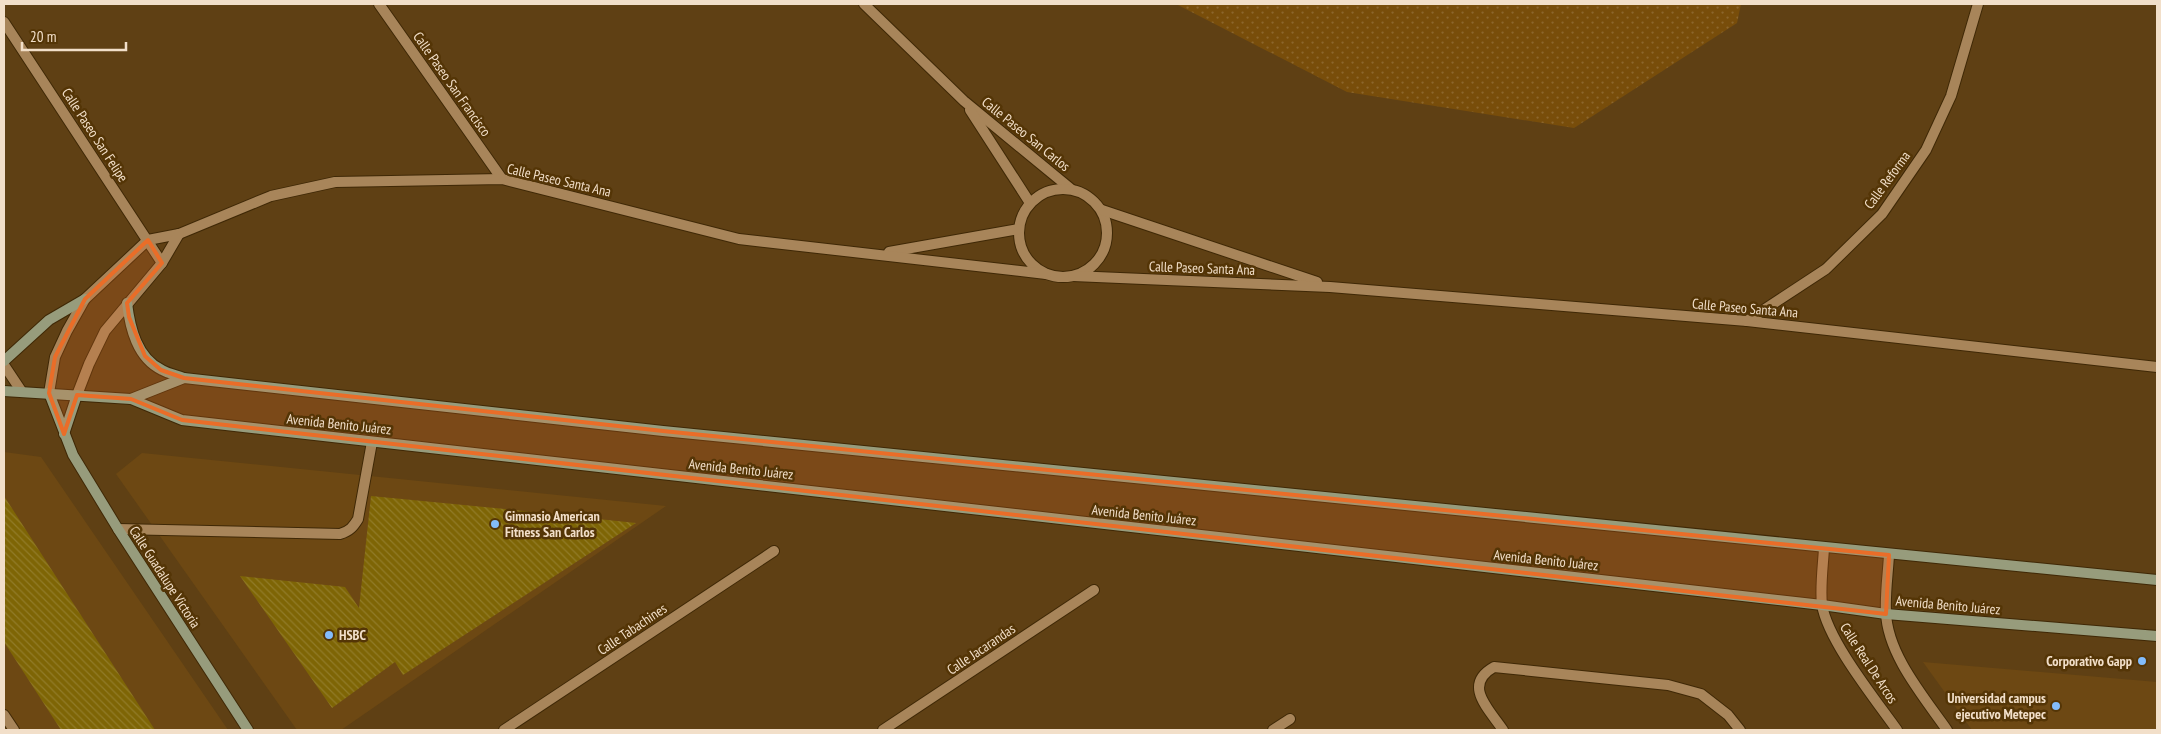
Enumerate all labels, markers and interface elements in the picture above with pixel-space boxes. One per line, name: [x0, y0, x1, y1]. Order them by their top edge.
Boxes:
scale bar: [22, 20, 126, 52]
text: 20 m: [30, 27, 56, 46]
street label: Calle Paseo San Francisco: [409, 28, 495, 140]
street label: Calle Paseo San Felipe: [58, 85, 132, 186]
street label: Calle Paseo San Carlos: [978, 93, 1074, 175]
street label: Calle Reforma: [1860, 148, 1914, 212]
street label: Calle Paseo Santa Ana: [505, 159, 613, 201]
street label: Calle Paseo Santa Ana: [1149, 257, 1255, 279]
street label: Calle Paseo Santa Ana: [1691, 294, 1799, 322]
street label: Avenida Benito Juárez: [286, 410, 392, 438]
street label: Avenida Benito Juárez: [688, 455, 794, 483]
street label: Avenida Benito Juárez: [1091, 501, 1197, 529]
place label: Gimnasio American Fitness San Carlos: [505, 507, 600, 541]
marker: Gimnasio American Fitness San Carlos: [489, 518, 501, 530]
street label: Calle Guadalupe Victoria: [125, 523, 205, 631]
street label: Avenida Benito Juárez: [1493, 546, 1599, 574]
street label: Avenida Benito Juárez: [1895, 591, 2001, 619]
street label: Calle Tabachines: [594, 599, 670, 659]
street label: Calle Jacarandas: [943, 619, 1019, 678]
street label: Calle Real De Arcos: [1836, 619, 1902, 707]
place label: HSBC: [339, 626, 366, 644]
marker: HSBC: [323, 629, 335, 641]
place label: Corporativo Gapp: [2046, 652, 2132, 670]
marker: Corporativo Gapp: [2136, 655, 2148, 667]
place label: Universidad campus ejecutivo Metepec: [1947, 689, 2046, 723]
marker: Universidad campus ejecutivo Metepec: [2050, 700, 2062, 712]

